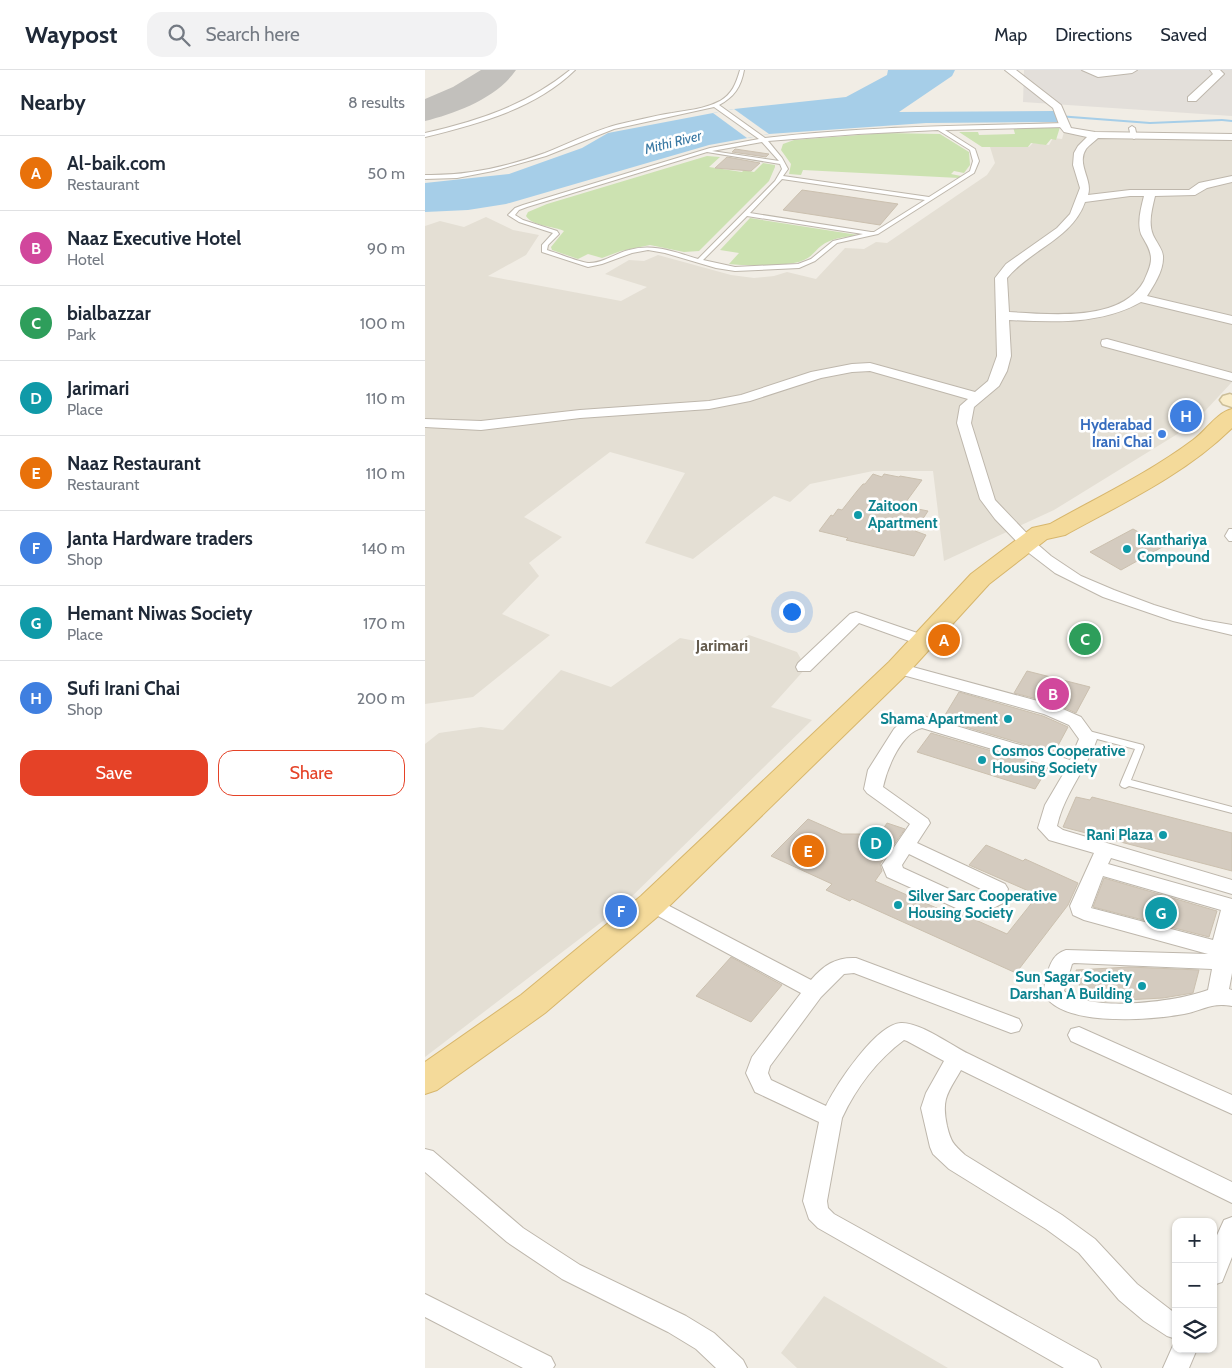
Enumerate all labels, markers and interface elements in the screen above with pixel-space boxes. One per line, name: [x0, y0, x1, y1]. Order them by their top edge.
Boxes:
search box: [147, 12, 497, 57]
text: Waypost: [25, 20, 117, 49]
icon: search: [165, 21, 193, 49]
text: Search here: [205, 23, 300, 46]
text: Map: [994, 24, 1027, 46]
text: Directions: [1055, 24, 1132, 46]
text: Saved: [1160, 24, 1207, 46]
text: Nearby: [20, 90, 86, 115]
text: 8 results: [348, 93, 405, 112]
water label: Mithi River: [642, 126, 704, 158]
text: Al-baik.com: [67, 152, 166, 175]
text: A: [31, 164, 41, 183]
text: 50 m: [368, 164, 405, 183]
text: Restaurant: [67, 175, 139, 194]
text: Naaz Executive Hotel: [67, 227, 241, 250]
text: B: [31, 239, 41, 258]
text: 90 m: [367, 239, 405, 258]
text: Hotel: [67, 250, 104, 269]
text: bialbazzar: [67, 302, 151, 325]
text: C: [31, 314, 41, 333]
text: 100 m: [360, 314, 405, 333]
text: Park: [67, 325, 96, 344]
text: Jarimari: [67, 377, 129, 400]
text: D: [30, 389, 42, 408]
text: 110 m: [366, 389, 405, 408]
pin: H: [1170, 397, 1202, 435]
text: Place: [67, 400, 103, 419]
place label: Hyderabad Irani Chai: [1080, 416, 1152, 451]
marker: Hyderabad Irani Chai: [1156, 428, 1168, 440]
text: Naaz Restaurant: [67, 452, 201, 475]
text: E: [31, 464, 41, 483]
text: 110 m: [366, 464, 405, 483]
text: Restaurant: [67, 475, 139, 494]
place label: Zaitoon Apartment: [868, 497, 938, 532]
marker: Zaitoon Apartment: [852, 509, 864, 521]
text: Janta Hardware traders: [67, 527, 253, 550]
place label: Kanthariya Compound: [1137, 531, 1210, 566]
text: F: [32, 539, 40, 558]
text: 140 m: [362, 539, 405, 558]
marker: Kanthariya Compound: [1121, 543, 1133, 555]
text: Shop: [67, 550, 103, 569]
your location: [779, 599, 805, 625]
text: Hemant Niwas Society: [67, 602, 252, 625]
text: G: [31, 614, 41, 633]
text: 170 m: [363, 614, 405, 633]
pin: C: [1069, 620, 1101, 658]
pin: A: [928, 621, 960, 659]
text: Place: [67, 625, 103, 644]
district label: Jarimari: [695, 636, 748, 655]
pin: B: [1037, 675, 1069, 713]
text: Sufi Irani Chai: [67, 677, 180, 700]
text: H: [30, 689, 42, 708]
text: 200 m: [357, 689, 405, 708]
text: Shop: [67, 700, 103, 719]
place label: Shama Apartment: [880, 710, 998, 728]
marker: Shama Apartment: [1002, 713, 1014, 725]
place label: Cosmos Cooperative Housing Society: [992, 742, 1126, 777]
button: Save: [20, 750, 208, 796]
button: Share: [218, 750, 405, 796]
marker: Cosmos Cooperative Housing Society: [976, 754, 988, 766]
pin: D: [860, 824, 892, 862]
place label: Rani Plaza: [1086, 826, 1154, 844]
marker: Rani Plaza: [1157, 829, 1169, 841]
pin: E: [792, 832, 824, 870]
place label: Silver Sarc Cooperative Housing Society: [908, 887, 1057, 922]
pin: F: [605, 892, 637, 930]
pin: G: [1145, 894, 1177, 932]
marker: Silver Sarc Cooperative Housing Society: [892, 899, 904, 911]
place label: Sun Sagar Society Darshan A Building: [1009, 968, 1133, 1003]
marker: Sun Sagar Society Darshan A Building: [1136, 980, 1148, 992]
map controls: [1172, 1218, 1217, 1353]
button: +: [1172, 1218, 1217, 1263]
button: −: [1172, 1263, 1217, 1308]
button: layers: [1172, 1308, 1217, 1353]

